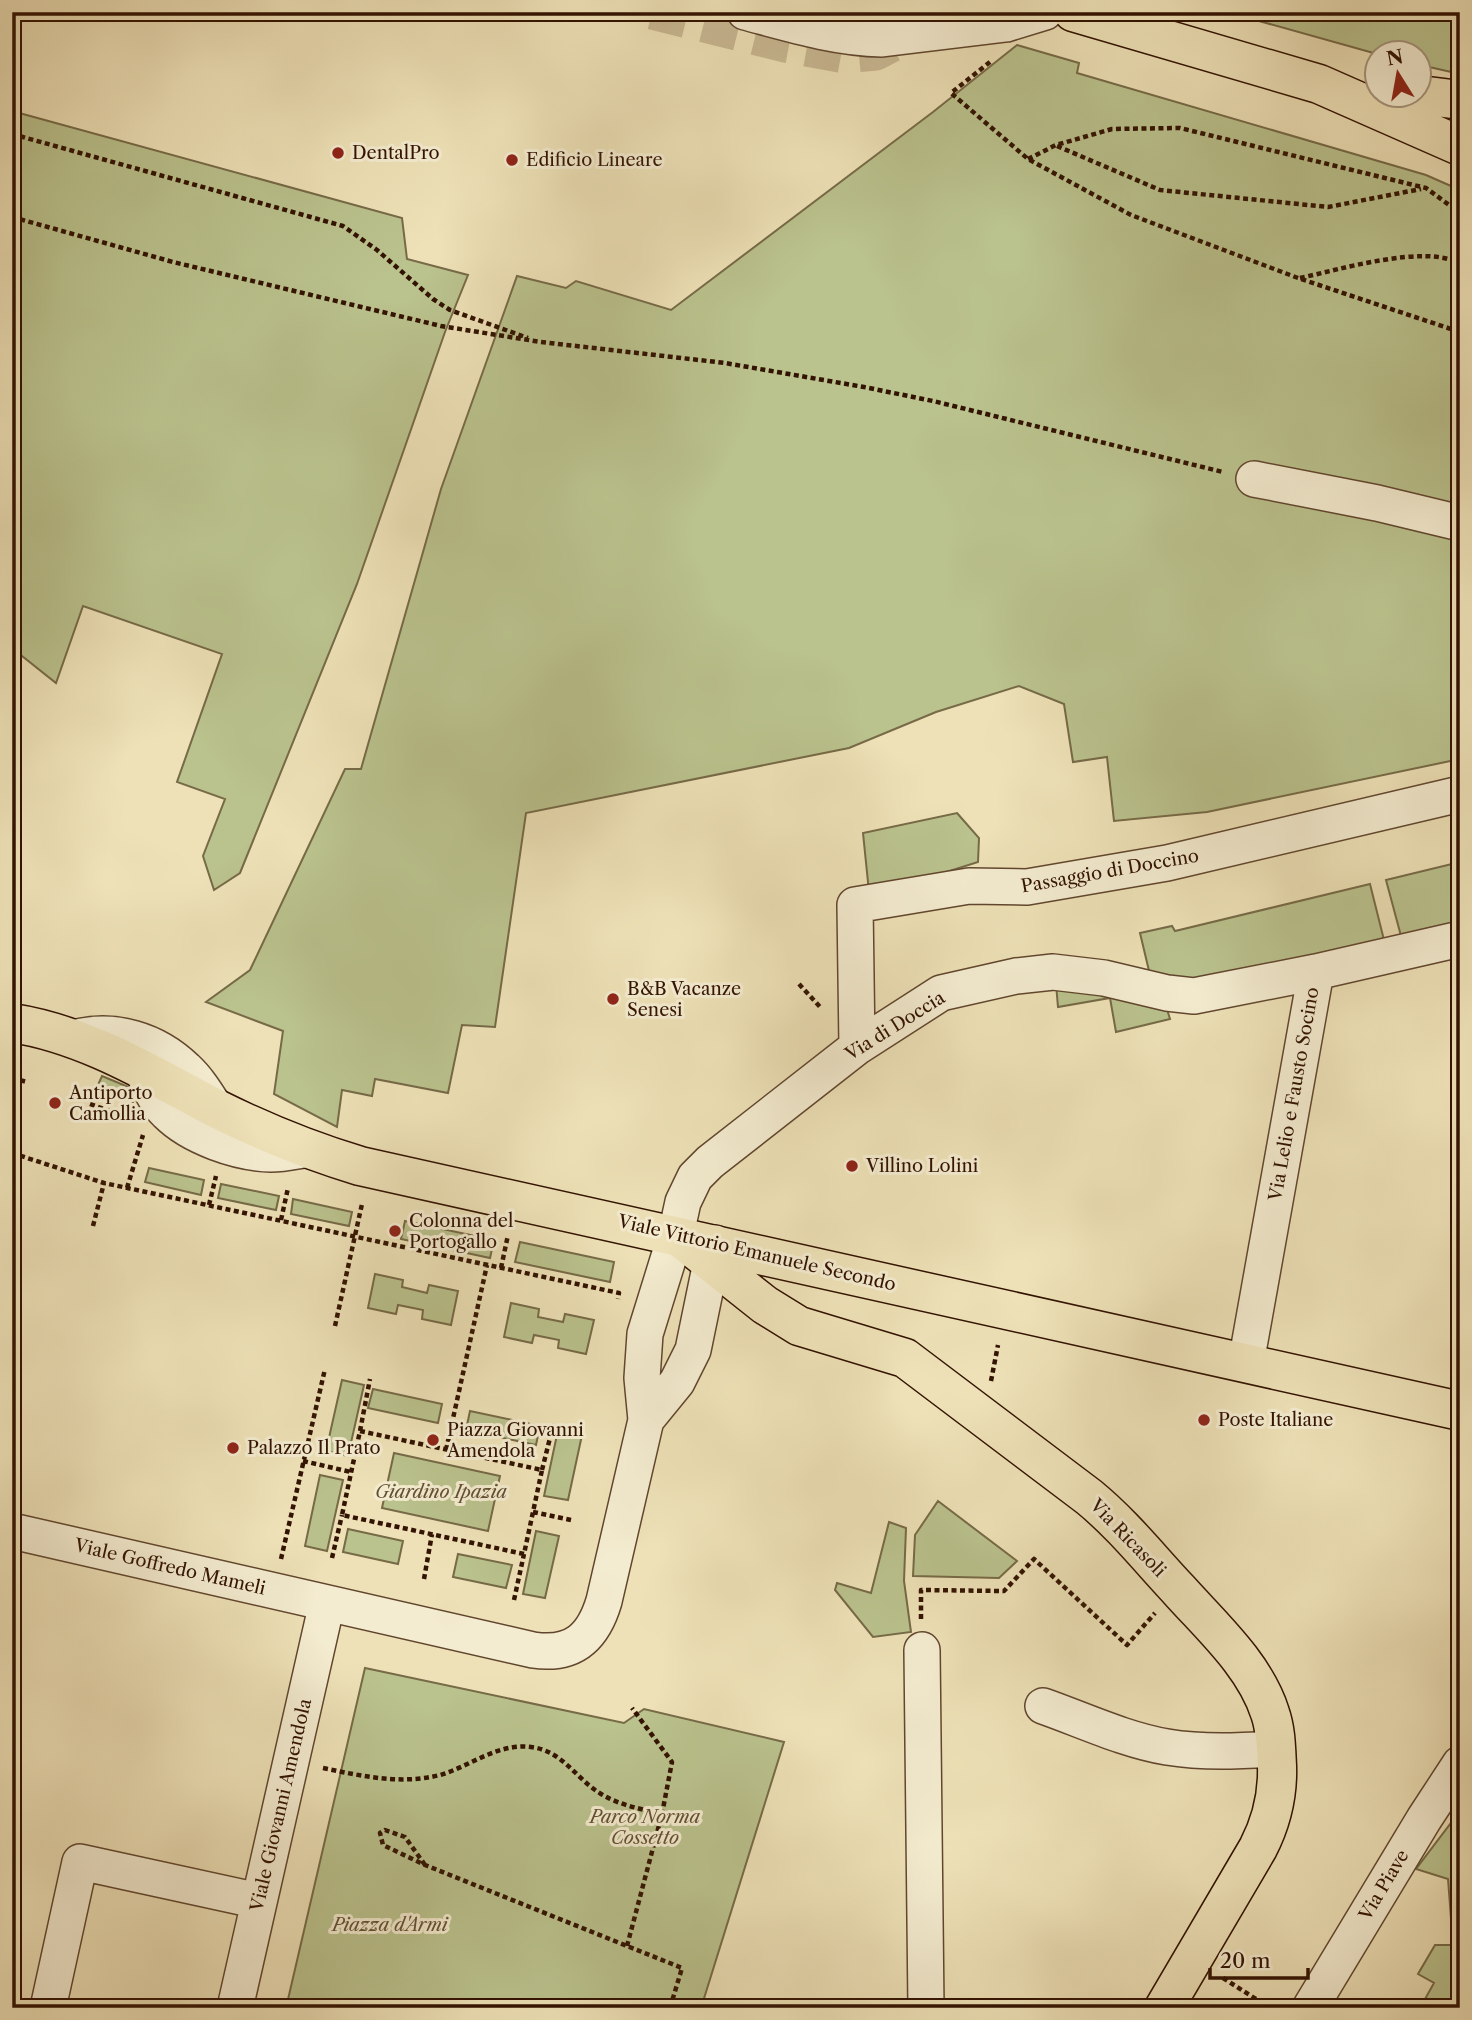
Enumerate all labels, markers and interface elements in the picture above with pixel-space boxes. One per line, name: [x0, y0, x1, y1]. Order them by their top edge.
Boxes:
north arrow: [1364, 38, 1434, 108]
text: N: [1385, 45, 1405, 71]
place label: DentalPro: [352, 142, 439, 164]
marker: DentalPro: [330, 145, 346, 161]
place label: Edificio Lineare: [526, 149, 663, 171]
marker: Edificio Lineare: [504, 152, 520, 168]
street label: Passaggio di Doccino: [1019, 845, 1201, 897]
place label: B&B Vacanze Senesi: [627, 978, 741, 1021]
street label: Via Lelio e Fausto Socino: [1264, 985, 1324, 1204]
street label: Via di Doccia: [840, 986, 949, 1066]
marker: B&B Vacanze Senesi: [605, 991, 621, 1007]
place label: Antiporto Camollia: [68, 1082, 153, 1125]
marker: Antiporto Camollia: [47, 1095, 63, 1111]
place label: Villino Lolini: [865, 1155, 979, 1177]
marker: Villino Lolini: [844, 1158, 860, 1174]
place label: Colonna del Portogallo: [409, 1210, 513, 1253]
street label: Viale Vittorio Emanuele Secondo: [615, 1210, 898, 1296]
marker: Colonna del Portogallo: [387, 1223, 403, 1239]
place label: Poste Italiane: [1218, 1409, 1333, 1431]
marker: Poste Italiane: [1196, 1412, 1212, 1428]
place label: Piazza Giovanni Amendola: [446, 1419, 584, 1462]
marker: Piazza Giovanni Amendola: [425, 1432, 441, 1448]
place label: Palazzo Il Prato: [247, 1437, 381, 1459]
marker: Palazzo Il Prato: [225, 1440, 241, 1456]
park label: Giardino Ipazia: [375, 1481, 507, 1503]
street label: Via Ricasoli: [1085, 1494, 1171, 1582]
street label: Viale Goffredo Mameli: [71, 1534, 268, 1600]
street label: Viale Giovanni Amendola: [246, 1696, 316, 1915]
park label: Parco Norma Cossetto: [588, 1806, 700, 1849]
street label: Via Piave: [1354, 1846, 1414, 1925]
park label: Piazza d'Armi: [330, 1914, 449, 1936]
scale bar: [1210, 1936, 1308, 1980]
text: 20 m: [1220, 1948, 1271, 1973]

